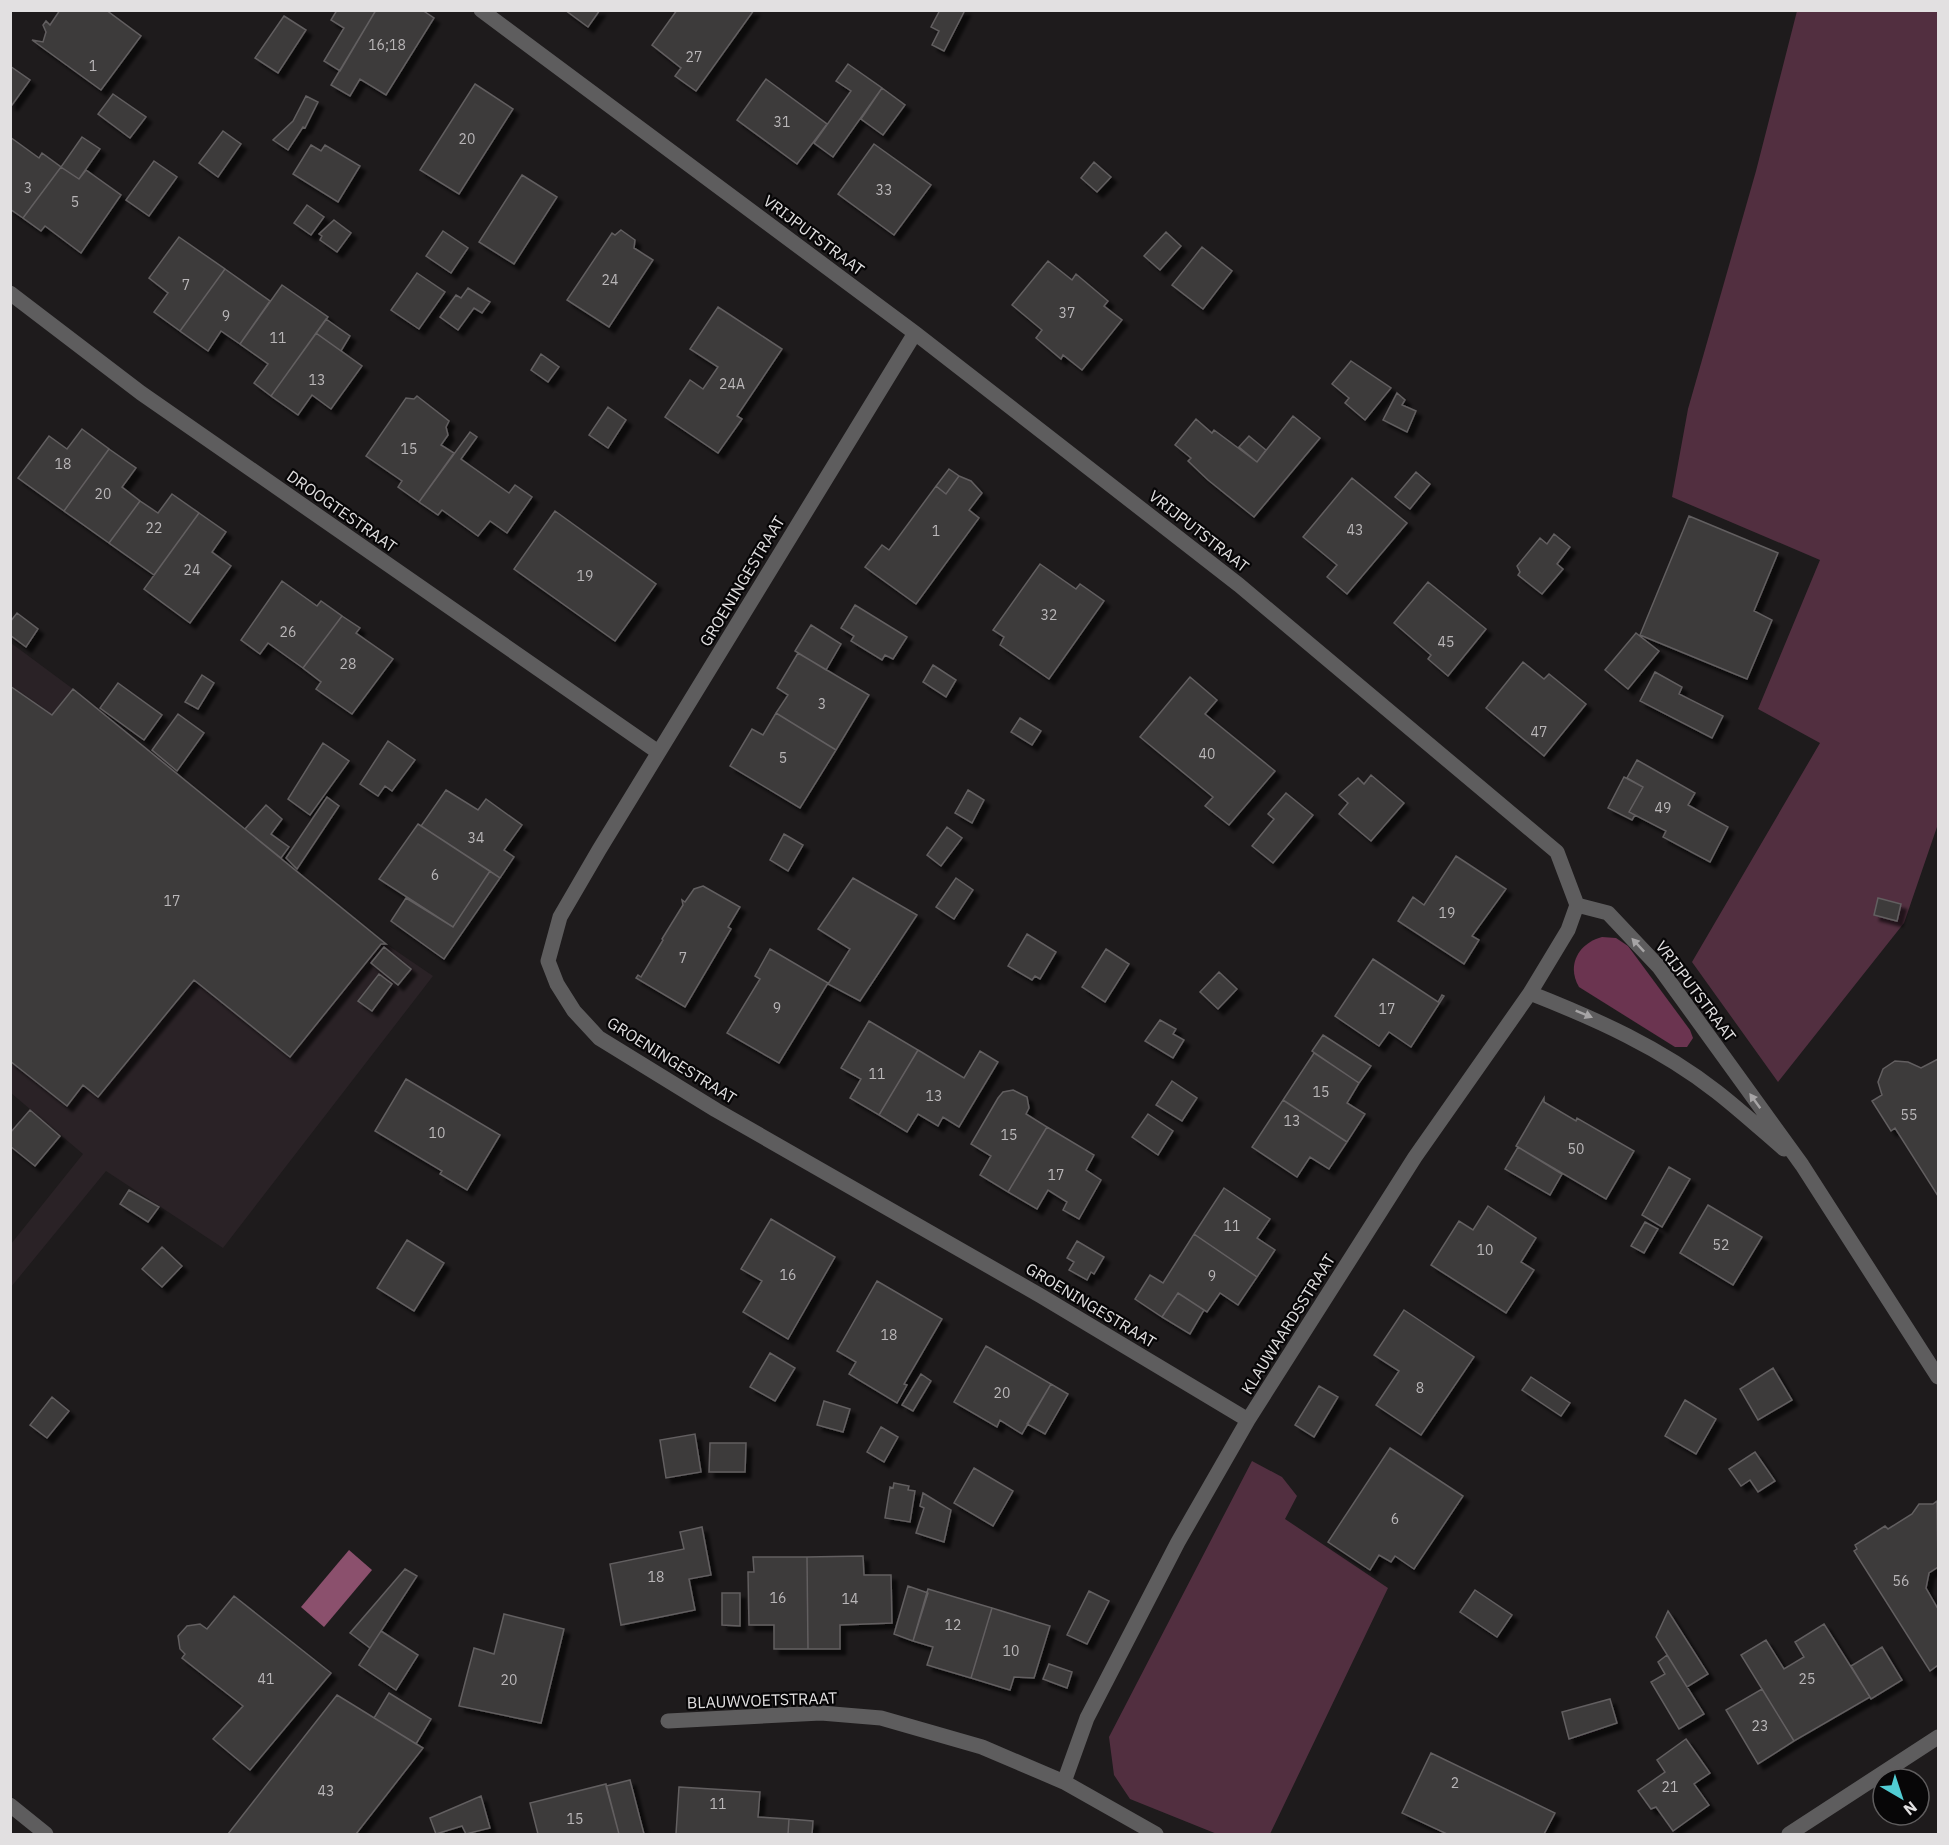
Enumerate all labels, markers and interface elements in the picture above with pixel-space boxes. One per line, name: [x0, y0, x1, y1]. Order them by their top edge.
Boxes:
house number: 16;18: [368, 36, 406, 54]
house number: 27: [686, 48, 702, 66]
house number: 1: [89, 57, 97, 75]
house number: 31: [774, 113, 790, 131]
house number: 20: [459, 130, 475, 148]
house number: 3: [24, 179, 32, 197]
house number: 33: [876, 181, 892, 199]
street label: VRIJPUTSTRAAT: [759, 190, 869, 280]
house number: 5: [71, 193, 79, 211]
house number: 24: [602, 271, 618, 289]
house number: 7: [182, 276, 190, 294]
house number: 37: [1059, 304, 1075, 322]
house number: 9: [222, 307, 230, 325]
house number: 11: [270, 329, 286, 347]
house number: 13: [309, 371, 325, 389]
house number: 24A: [719, 375, 745, 393]
house number: 15: [401, 440, 417, 458]
house number: 18: [55, 455, 71, 473]
street label: DROOGTESTRAAT: [283, 466, 401, 556]
house number: 20: [95, 485, 111, 503]
street label: VRIJPUTSTRAAT: [1145, 486, 1253, 576]
street label: GROENINGESTRAAT: [695, 512, 789, 650]
house number: 22: [146, 519, 162, 537]
house number: 43: [1347, 521, 1363, 539]
house number: 1: [932, 522, 940, 540]
house number: 24: [184, 561, 200, 579]
house number: 19: [577, 567, 593, 585]
house number: 32: [1041, 606, 1057, 624]
house number: 26: [280, 623, 296, 641]
house number: 45: [1438, 633, 1454, 651]
house number: 28: [340, 655, 356, 673]
house number: 3: [818, 695, 826, 713]
house number: 47: [1531, 723, 1547, 741]
house number: 40: [1199, 745, 1215, 763]
house number: 5: [779, 749, 787, 767]
house number: 49: [1655, 799, 1671, 817]
house number: 34: [468, 829, 484, 847]
house number: 6: [431, 866, 439, 884]
house number: 17: [164, 892, 180, 910]
house number: 19: [1439, 904, 1455, 922]
street label: VRIJPUTSTRAAT: [1651, 936, 1741, 1046]
one-way arrow: [1632, 938, 1646, 952]
house number: 7: [679, 949, 687, 967]
house number: 9: [773, 999, 781, 1017]
house number: 17: [1379, 1000, 1395, 1018]
one-way arrow: [1576, 1009, 1594, 1019]
street label: GROENINGESTRAAT: [604, 1012, 740, 1108]
house number: 11: [869, 1065, 885, 1083]
house number: 15: [1313, 1083, 1329, 1101]
house number: 13: [926, 1087, 942, 1105]
one-way arrow: [1750, 1093, 1762, 1108]
house number: 55: [1901, 1106, 1917, 1124]
house number: 13: [1284, 1112, 1300, 1130]
house number: 10: [429, 1124, 445, 1142]
house number: 15: [1001, 1126, 1017, 1144]
house number: 50: [1568, 1140, 1584, 1158]
house number: 17: [1048, 1166, 1064, 1184]
house number: 11: [1224, 1217, 1240, 1235]
house number: 52: [1713, 1236, 1729, 1254]
house number: 10: [1477, 1241, 1493, 1259]
street label: KLAUWAARDSSTRAAT: [1237, 1250, 1339, 1398]
street label: GROENINGESTRAAT: [1022, 1258, 1160, 1352]
house number: 16: [780, 1266, 796, 1284]
house number: 9: [1208, 1267, 1216, 1285]
house number: 18: [881, 1326, 897, 1344]
house number: 8: [1416, 1379, 1424, 1397]
house number: 20: [994, 1384, 1010, 1402]
house number: 6: [1391, 1510, 1399, 1528]
house number: 18: [648, 1568, 664, 1586]
house number: 56: [1893, 1572, 1909, 1590]
house number: 16: [770, 1589, 786, 1607]
house number: 14: [842, 1590, 858, 1608]
house number: 12: [945, 1616, 961, 1634]
house number: 10: [1003, 1642, 1019, 1660]
house number: 41: [258, 1670, 274, 1688]
house number: 25: [1799, 1670, 1815, 1688]
house number: 20: [501, 1671, 517, 1689]
street label: BLAUWVOETSTRAAT: [686, 1687, 838, 1713]
house number: 23: [1752, 1717, 1768, 1735]
north arrow: [1871, 1767, 1931, 1827]
house number: 2: [1451, 1774, 1459, 1792]
house number: 21: [1662, 1778, 1678, 1796]
house number: 43: [318, 1782, 334, 1800]
house number: 11: [710, 1795, 726, 1813]
text: N: [1900, 1797, 1921, 1820]
house number: 15: [567, 1810, 583, 1828]

